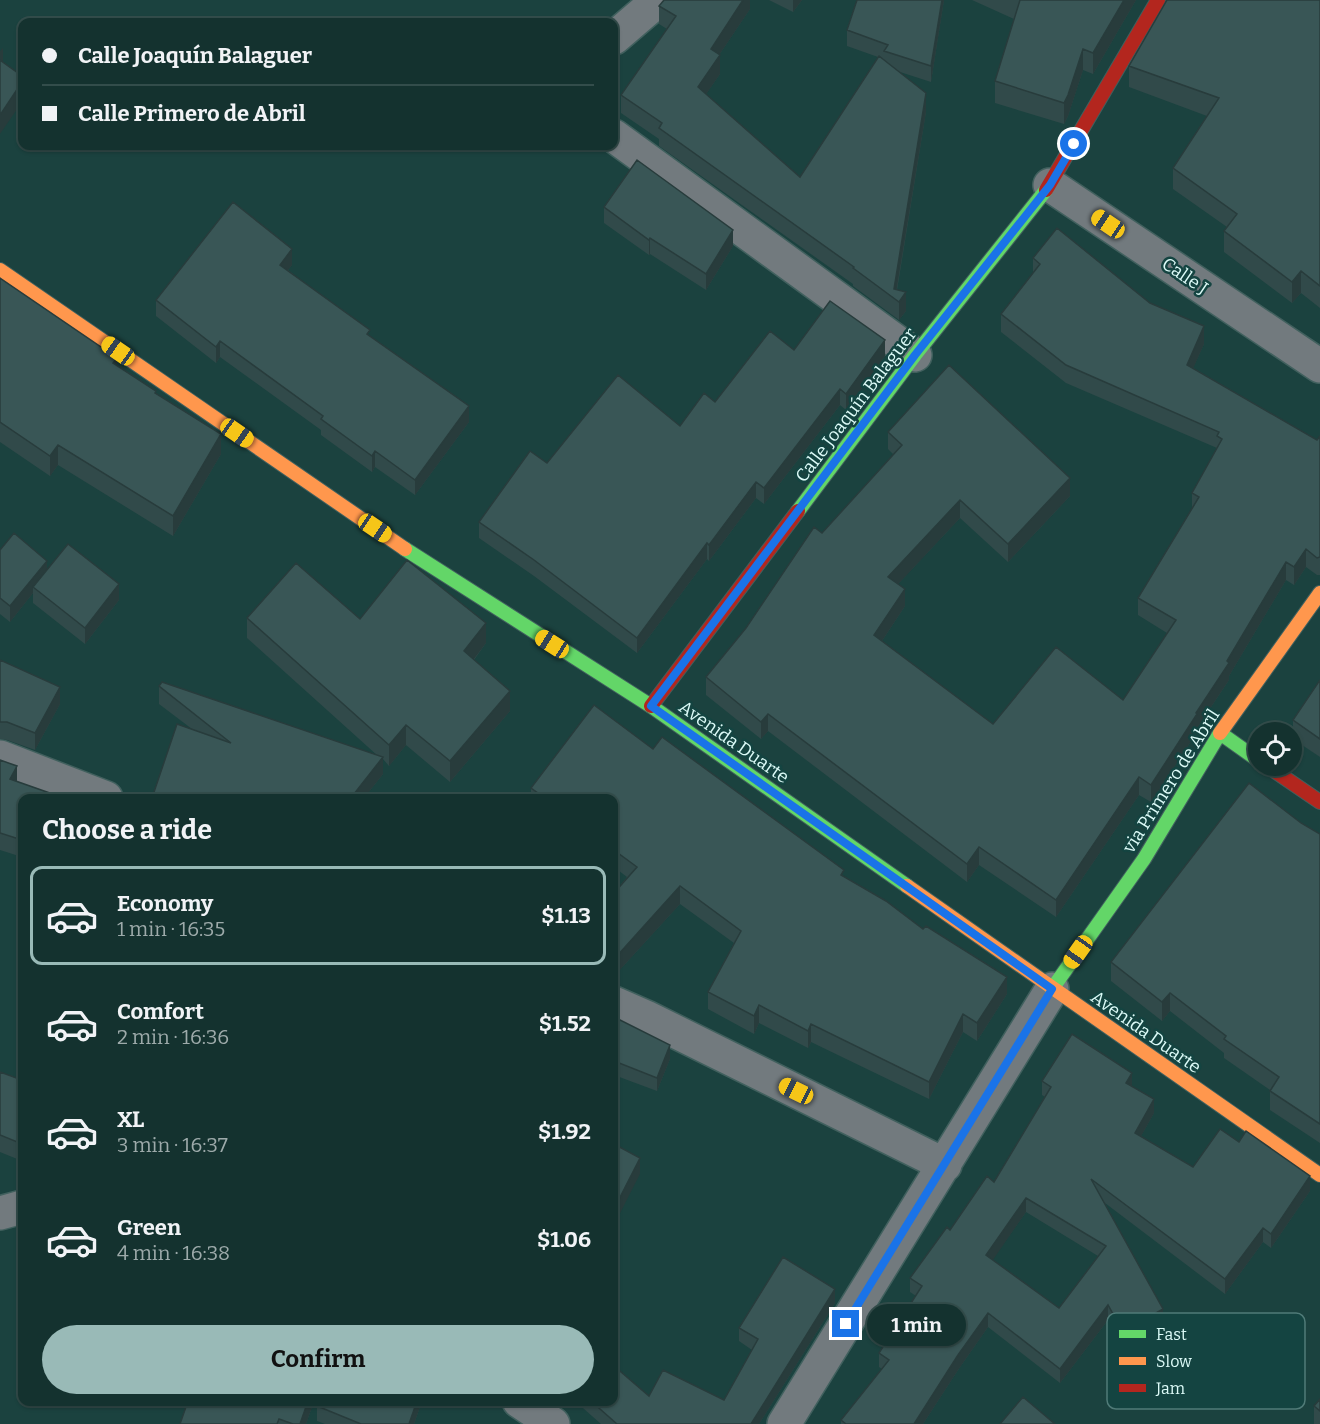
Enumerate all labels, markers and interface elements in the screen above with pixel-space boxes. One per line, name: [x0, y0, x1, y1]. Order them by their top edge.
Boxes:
text: Calle Joaquín Balaguer: [78, 42, 312, 69]
text: Calle Primero de Abril: [78, 100, 306, 127]
route start: [1060, 130, 1087, 157]
car: [1088, 206, 1128, 242]
street label: Calle J: [1158, 253, 1212, 299]
street label: Calle Joaquín Balaguer: [791, 323, 921, 487]
car: [98, 333, 138, 369]
car: [217, 415, 257, 451]
car: [355, 510, 395, 546]
car: [532, 627, 572, 661]
street label: Avenida Duarte: [675, 696, 793, 788]
street label: via Primero de Abril: [1117, 705, 1224, 858]
map controls: [1248, 722, 1302, 776]
button: locate: [1248, 722, 1302, 776]
text: Choose a ride: [42, 814, 212, 846]
icon: car: [45, 889, 99, 943]
text: Economy: [117, 890, 213, 917]
text: $1.13: [541, 902, 591, 929]
text: 1 min · 16:35: [117, 917, 225, 941]
car: [1060, 932, 1096, 972]
street label: Avenida Duarte: [1087, 986, 1205, 1078]
icon: car: [45, 997, 99, 1051]
text: Comfort: [117, 998, 204, 1025]
text: $1.52: [539, 1010, 591, 1037]
text: 2 min · 16:36: [117, 1025, 229, 1049]
car: [776, 1075, 816, 1107]
icon: car: [45, 1105, 99, 1159]
text: XL: [117, 1106, 144, 1133]
text: $1.92: [538, 1118, 591, 1145]
text: 3 min · 16:37: [117, 1133, 228, 1157]
icon: car: [45, 1213, 99, 1267]
text: Green: [117, 1214, 181, 1241]
text: $1.06: [537, 1226, 591, 1253]
text: 4 min · 16:38: [117, 1241, 230, 1265]
callout: 1 min: [867, 1303, 966, 1345]
route end: [832, 1310, 859, 1337]
text: 1 min: [891, 1313, 942, 1337]
legend: [1107, 1313, 1305, 1409]
button: Confirm: [42, 1325, 594, 1394]
text: Fast: [1156, 1325, 1187, 1344]
text: Slow: [1156, 1352, 1192, 1371]
text: Jam: [1155, 1379, 1185, 1398]

